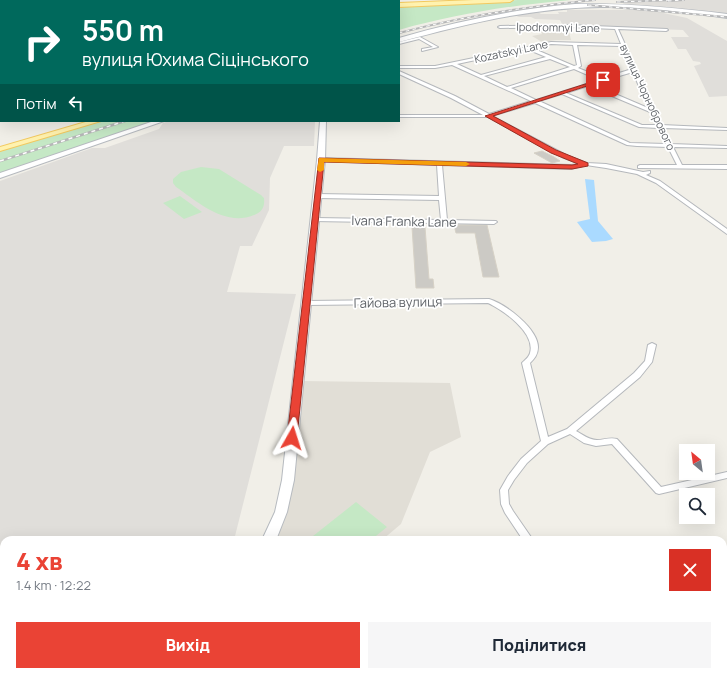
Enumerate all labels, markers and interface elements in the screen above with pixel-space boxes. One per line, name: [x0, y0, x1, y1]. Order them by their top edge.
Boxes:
text: 550 m: [82, 11, 164, 49]
icon: right: [16, 16, 68, 68]
street label: Ipodromnyi Lane: [516, 19, 600, 35]
street label: Kozatskyi Lane: [473, 36, 550, 66]
street label: вулиця Чорнобрового: [617, 41, 679, 153]
text: вулиця Юхима Сіцінського: [82, 47, 309, 71]
pin: [586, 63, 620, 97]
icon: arrive: [592, 69, 614, 91]
icon: left: [65, 92, 87, 114]
text: Потім: [16, 93, 57, 114]
street label: Ivana Franka Lane: [351, 211, 457, 231]
street label: Гайова вулиця: [353, 292, 443, 312]
position arrow: [271, 417, 313, 459]
north arrow: [679, 444, 715, 480]
map controls: [679, 444, 715, 524]
button: search: [679, 488, 715, 524]
text: 4 хв: [16, 544, 63, 577]
button: close: [669, 549, 711, 591]
text: 1.4 km · 12:22: [16, 576, 91, 594]
button: Вихід: [16, 622, 360, 668]
button: Поділитися: [368, 622, 711, 668]

